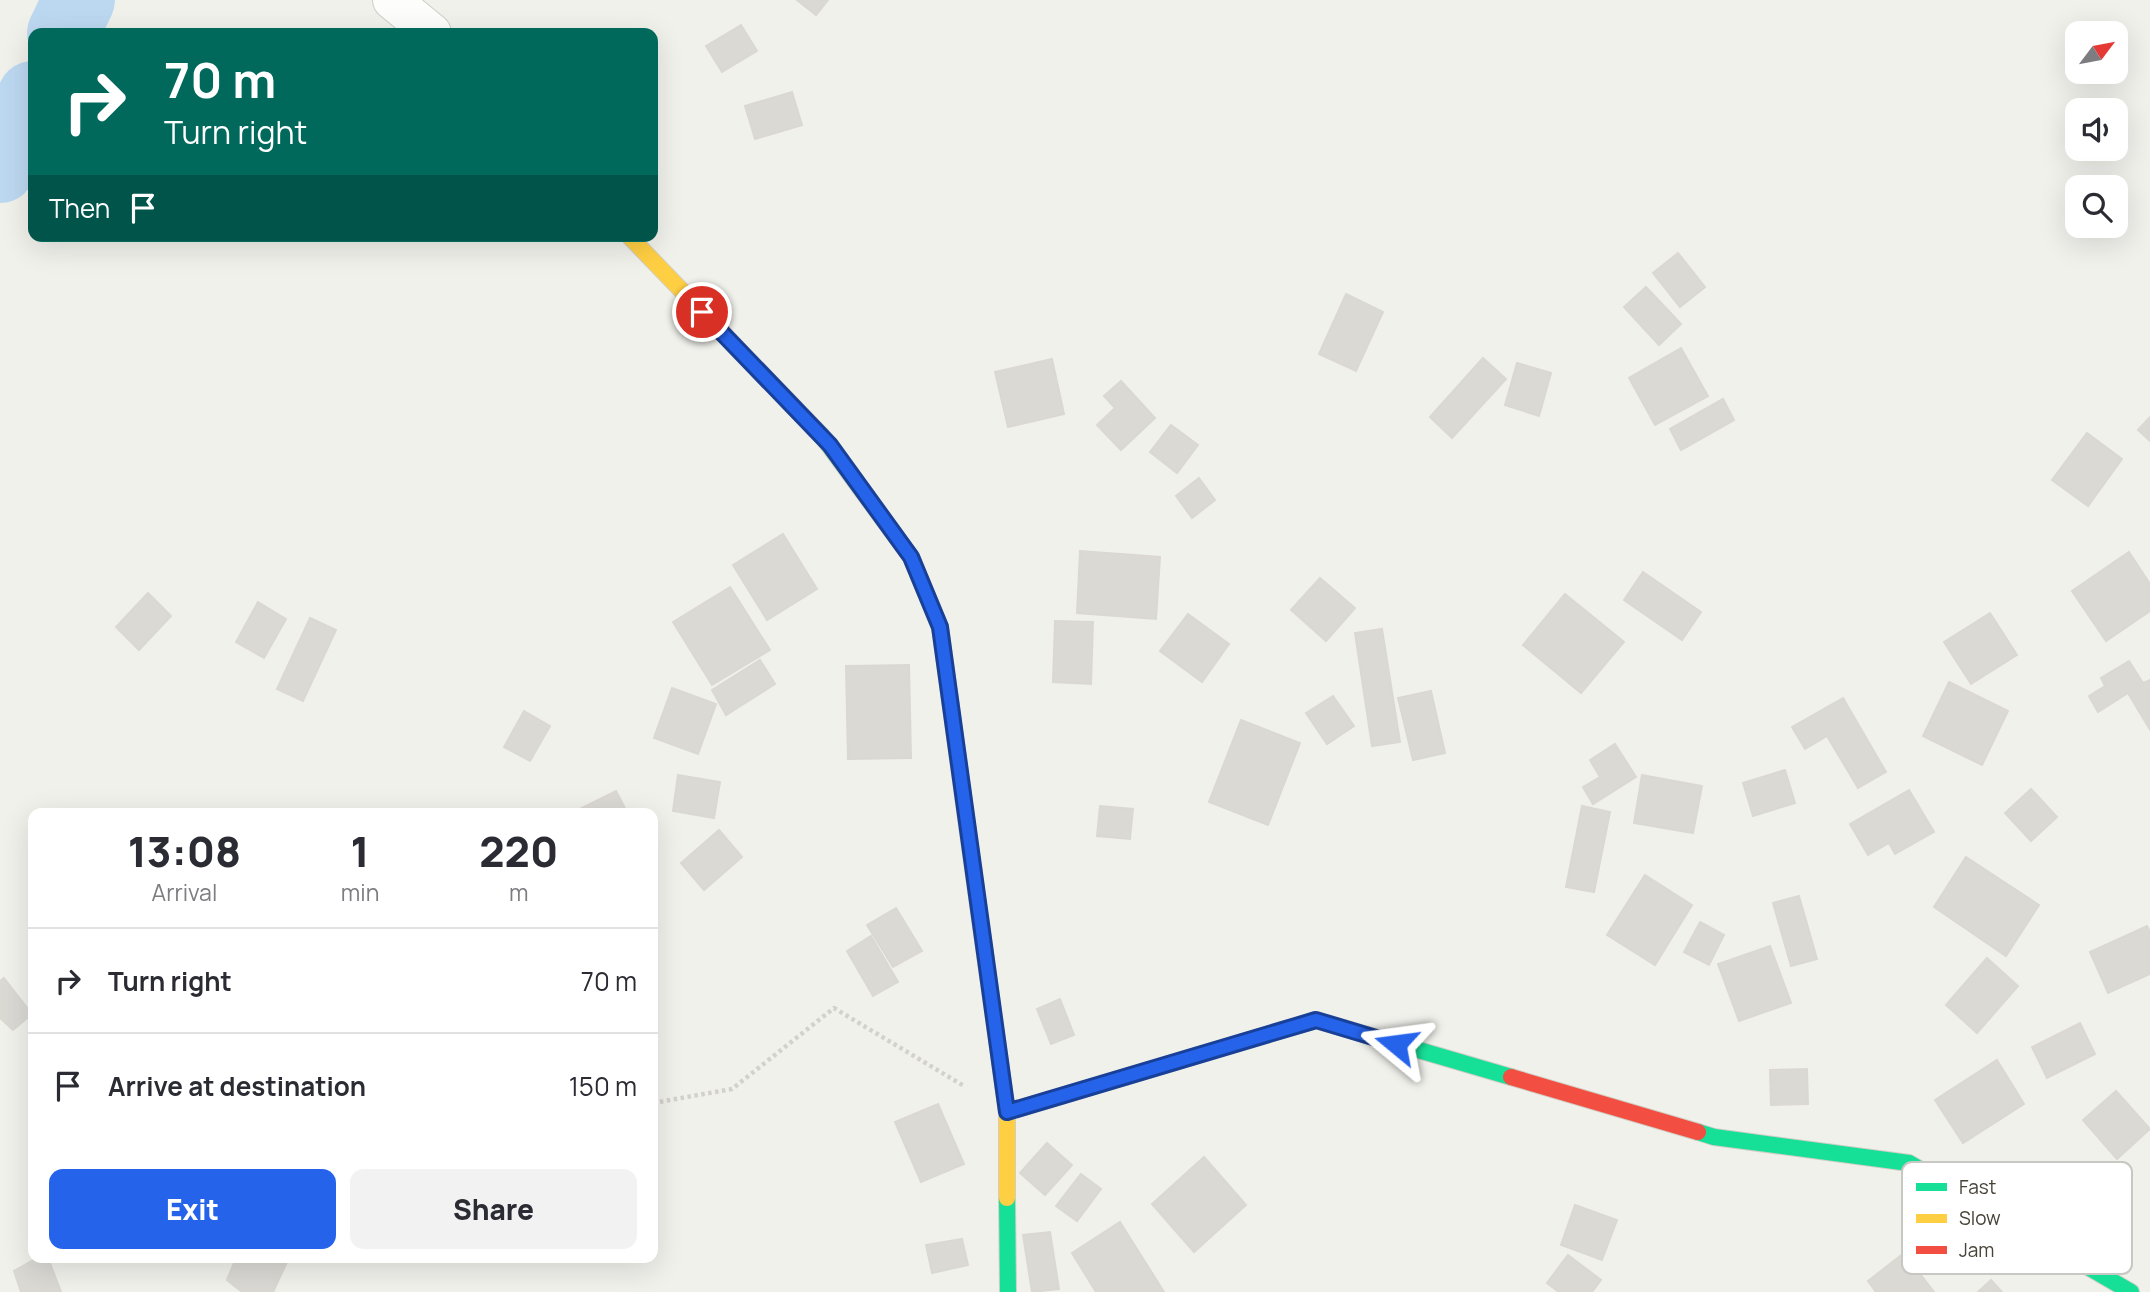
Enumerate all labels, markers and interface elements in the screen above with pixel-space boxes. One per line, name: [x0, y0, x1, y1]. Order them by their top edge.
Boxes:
north arrow: [2065, 21, 2128, 84]
map controls: [2065, 21, 2128, 238]
text: 70 m: [164, 46, 276, 113]
icon: right: [49, 56, 140, 147]
button: sound: [2065, 98, 2128, 161]
text: Turn right: [164, 110, 307, 154]
button: search: [2065, 175, 2128, 238]
icon: arrive: [124, 189, 162, 227]
text: Then: [49, 190, 110, 226]
pin: [672, 282, 732, 342]
icon: arrive: [683, 293, 721, 331]
text: 13:08: [128, 822, 241, 880]
text: 1: [351, 822, 370, 880]
text: 220: [479, 822, 558, 880]
text: Arrival: [152, 876, 217, 908]
text: min: [341, 876, 379, 908]
text: m: [509, 876, 528, 908]
icon: right: [49, 962, 87, 1000]
text: Turn right: [108, 963, 232, 999]
text: 70 m: [581, 963, 637, 999]
position arrow: [1359, 1007, 1433, 1081]
icon: arrive: [49, 1067, 87, 1105]
text: Arrive at destination: [108, 1068, 366, 1104]
text: 150 m: [569, 1068, 637, 1104]
legend: [1902, 1162, 2132, 1274]
button: Exit: [49, 1169, 336, 1249]
button: Share: [350, 1169, 637, 1249]
text: Fast: [1959, 1174, 1996, 1200]
text: Slow: [1959, 1205, 2001, 1231]
text: Jam: [1959, 1237, 1994, 1263]

